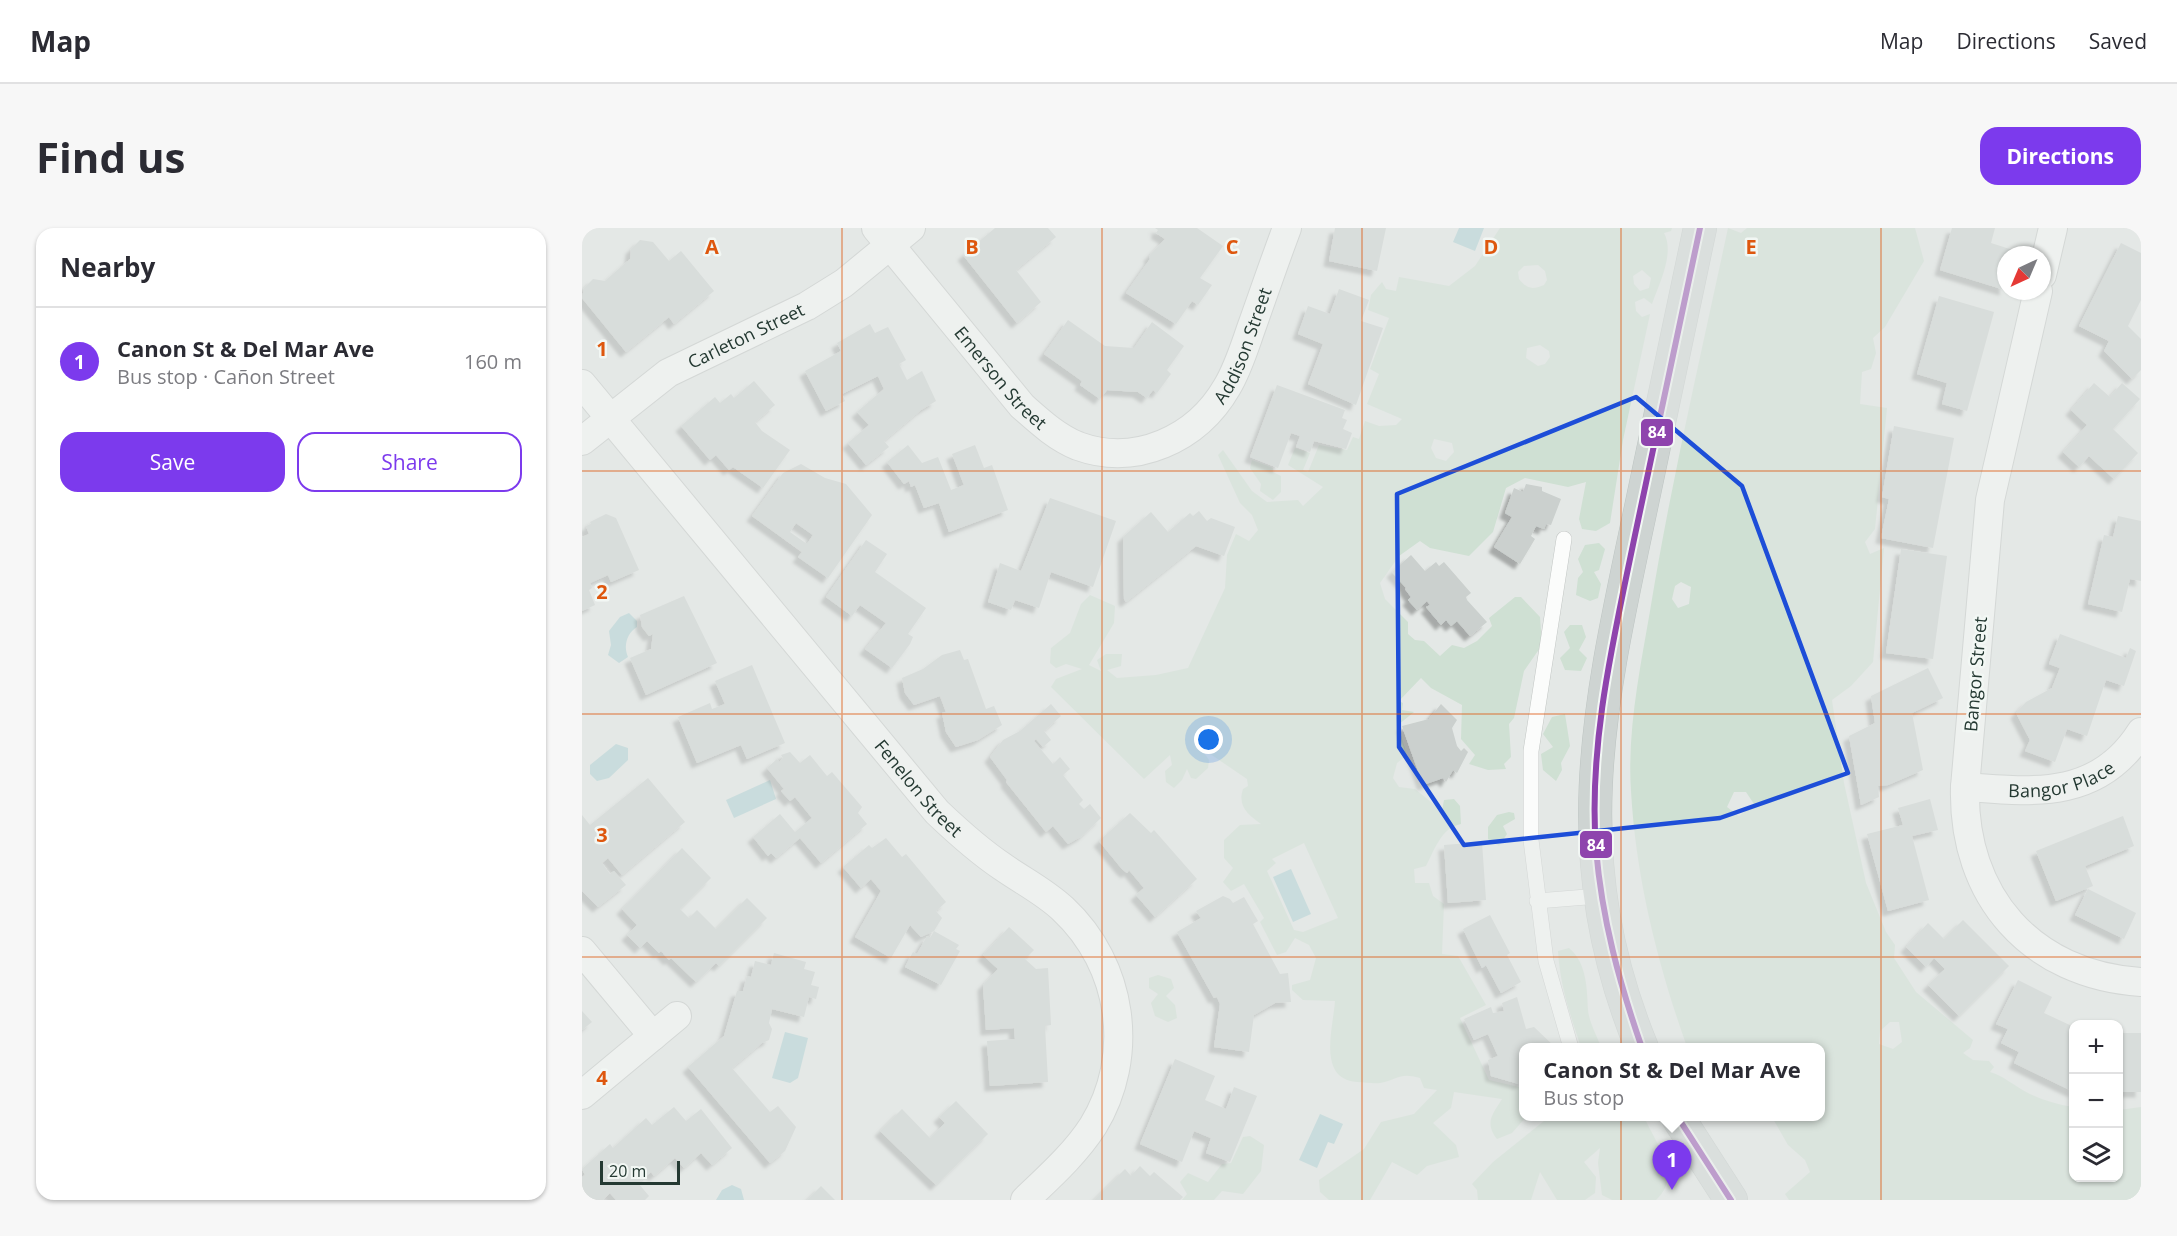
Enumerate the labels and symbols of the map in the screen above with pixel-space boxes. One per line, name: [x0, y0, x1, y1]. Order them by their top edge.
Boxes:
text: A: [705, 233, 719, 260]
text: B: [965, 233, 979, 260]
text: C: [1226, 233, 1239, 260]
text: D: [1484, 233, 1498, 260]
text: E: [1745, 233, 1757, 260]
north arrow: [1997, 246, 2051, 300]
street label: Addison Street: [1208, 284, 1277, 408]
street label: Carleton Street: [684, 297, 808, 374]
street label: Emerson Street: [949, 321, 1052, 435]
text: 1: [596, 335, 608, 362]
line badge: 84: [1640, 418, 1674, 447]
text: 84: [1648, 421, 1666, 443]
text: 2: [596, 578, 608, 605]
street label: Bangor Street: [1958, 615, 1992, 733]
your location: [1194, 725, 1223, 754]
street label: Fenelon Street: [870, 734, 968, 842]
street label: Bangor Place: [2008, 755, 2119, 802]
text: 3: [596, 821, 608, 848]
line badge: 84: [1579, 830, 1613, 859]
text: 84: [1587, 834, 1605, 856]
text: 4: [596, 1064, 608, 1091]
pin: 1: [1652, 1140, 1692, 1190]
scale bar: [600, 1158, 680, 1186]

